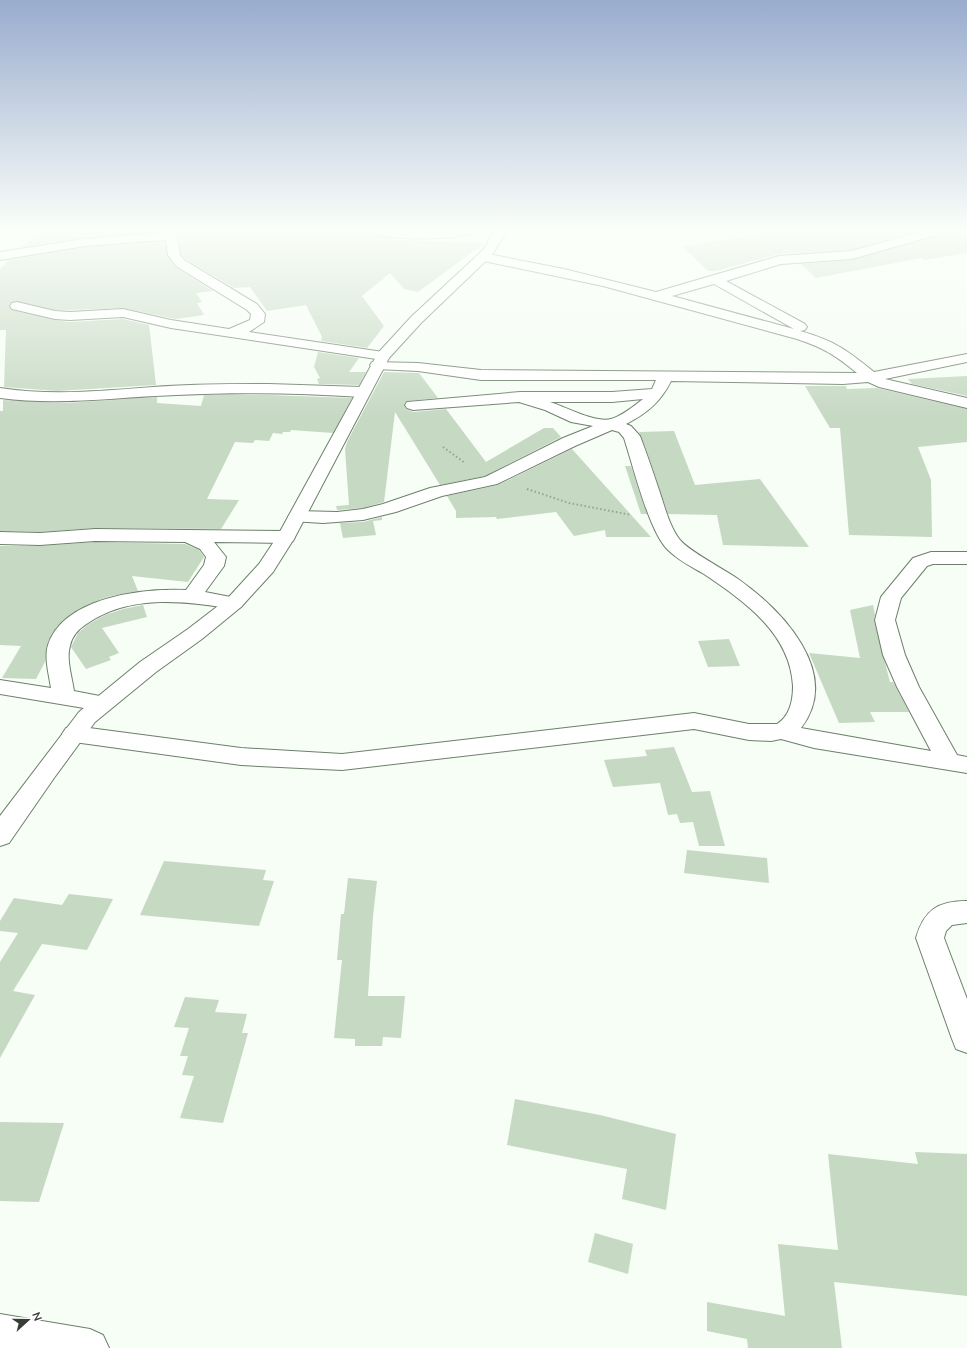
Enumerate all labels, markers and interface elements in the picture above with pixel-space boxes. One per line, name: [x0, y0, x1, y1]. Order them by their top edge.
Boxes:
north arrow: [8, 1300, 48, 1340]
text: N: [29, 1310, 45, 1323]

